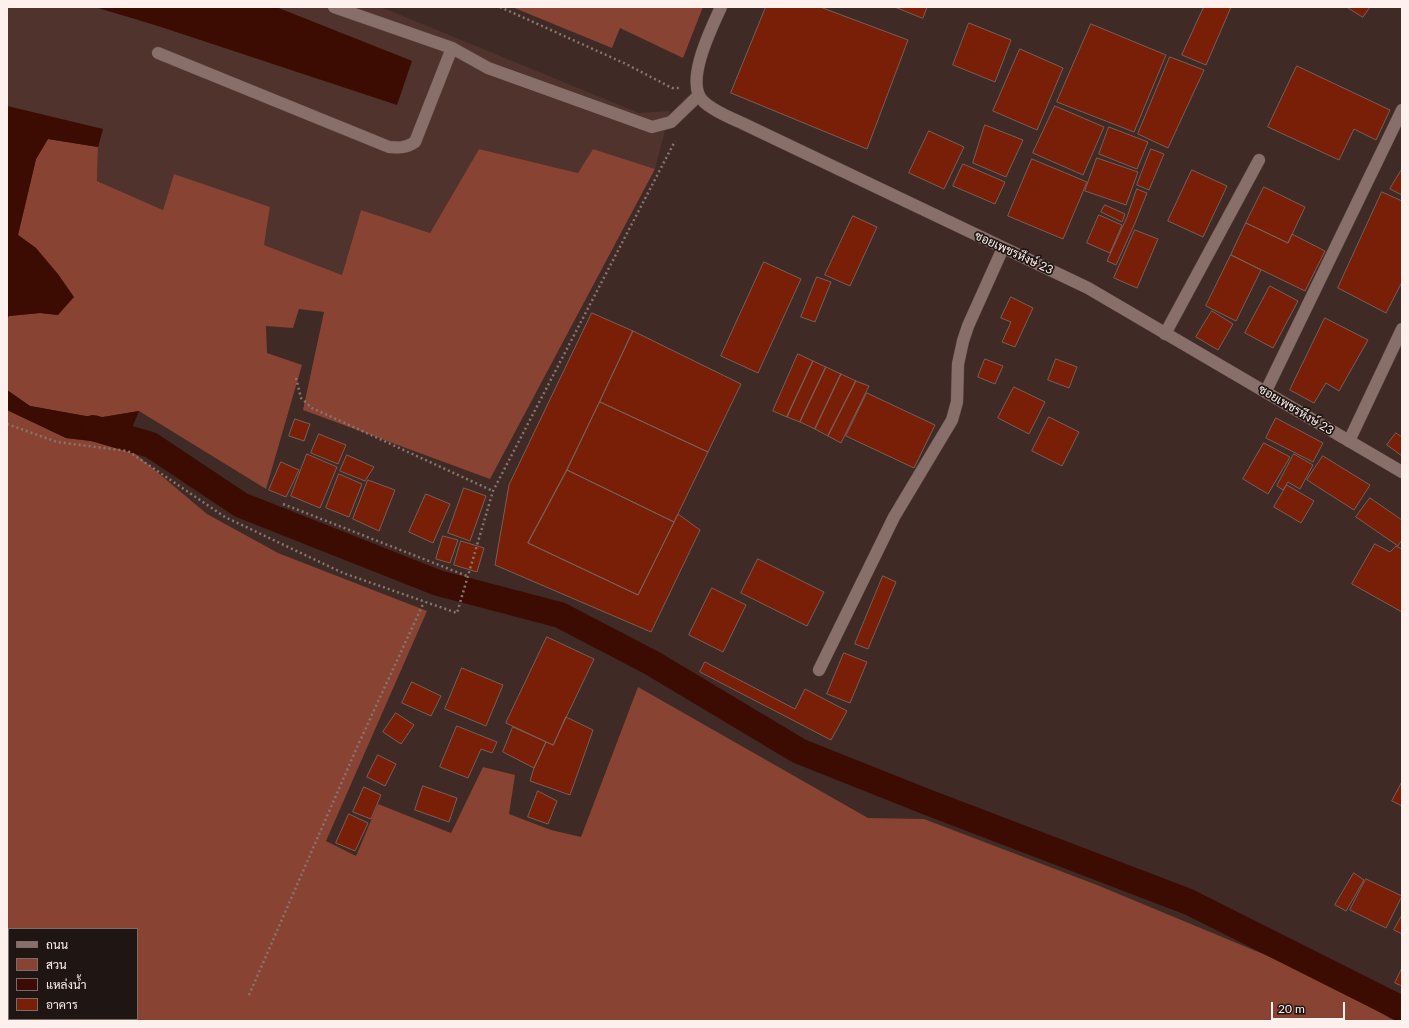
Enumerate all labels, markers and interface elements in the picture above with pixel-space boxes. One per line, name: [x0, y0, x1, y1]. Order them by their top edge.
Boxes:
street label: ซอยเพชรหึงษ์ 23: [972, 229, 1056, 277]
street label: ซอยเพชรหึงษ์ 23: [1256, 382, 1336, 438]
legend: [8, 928, 138, 1020]
text: ถนน: [46, 937, 68, 952]
text: สวน: [46, 957, 67, 972]
text: แหล่งน้ำ: [46, 977, 86, 992]
scale bar: [1273, 994, 1347, 1020]
text: อาคาร: [46, 997, 78, 1012]
text: 20 m: [1278, 1001, 1305, 1016]

